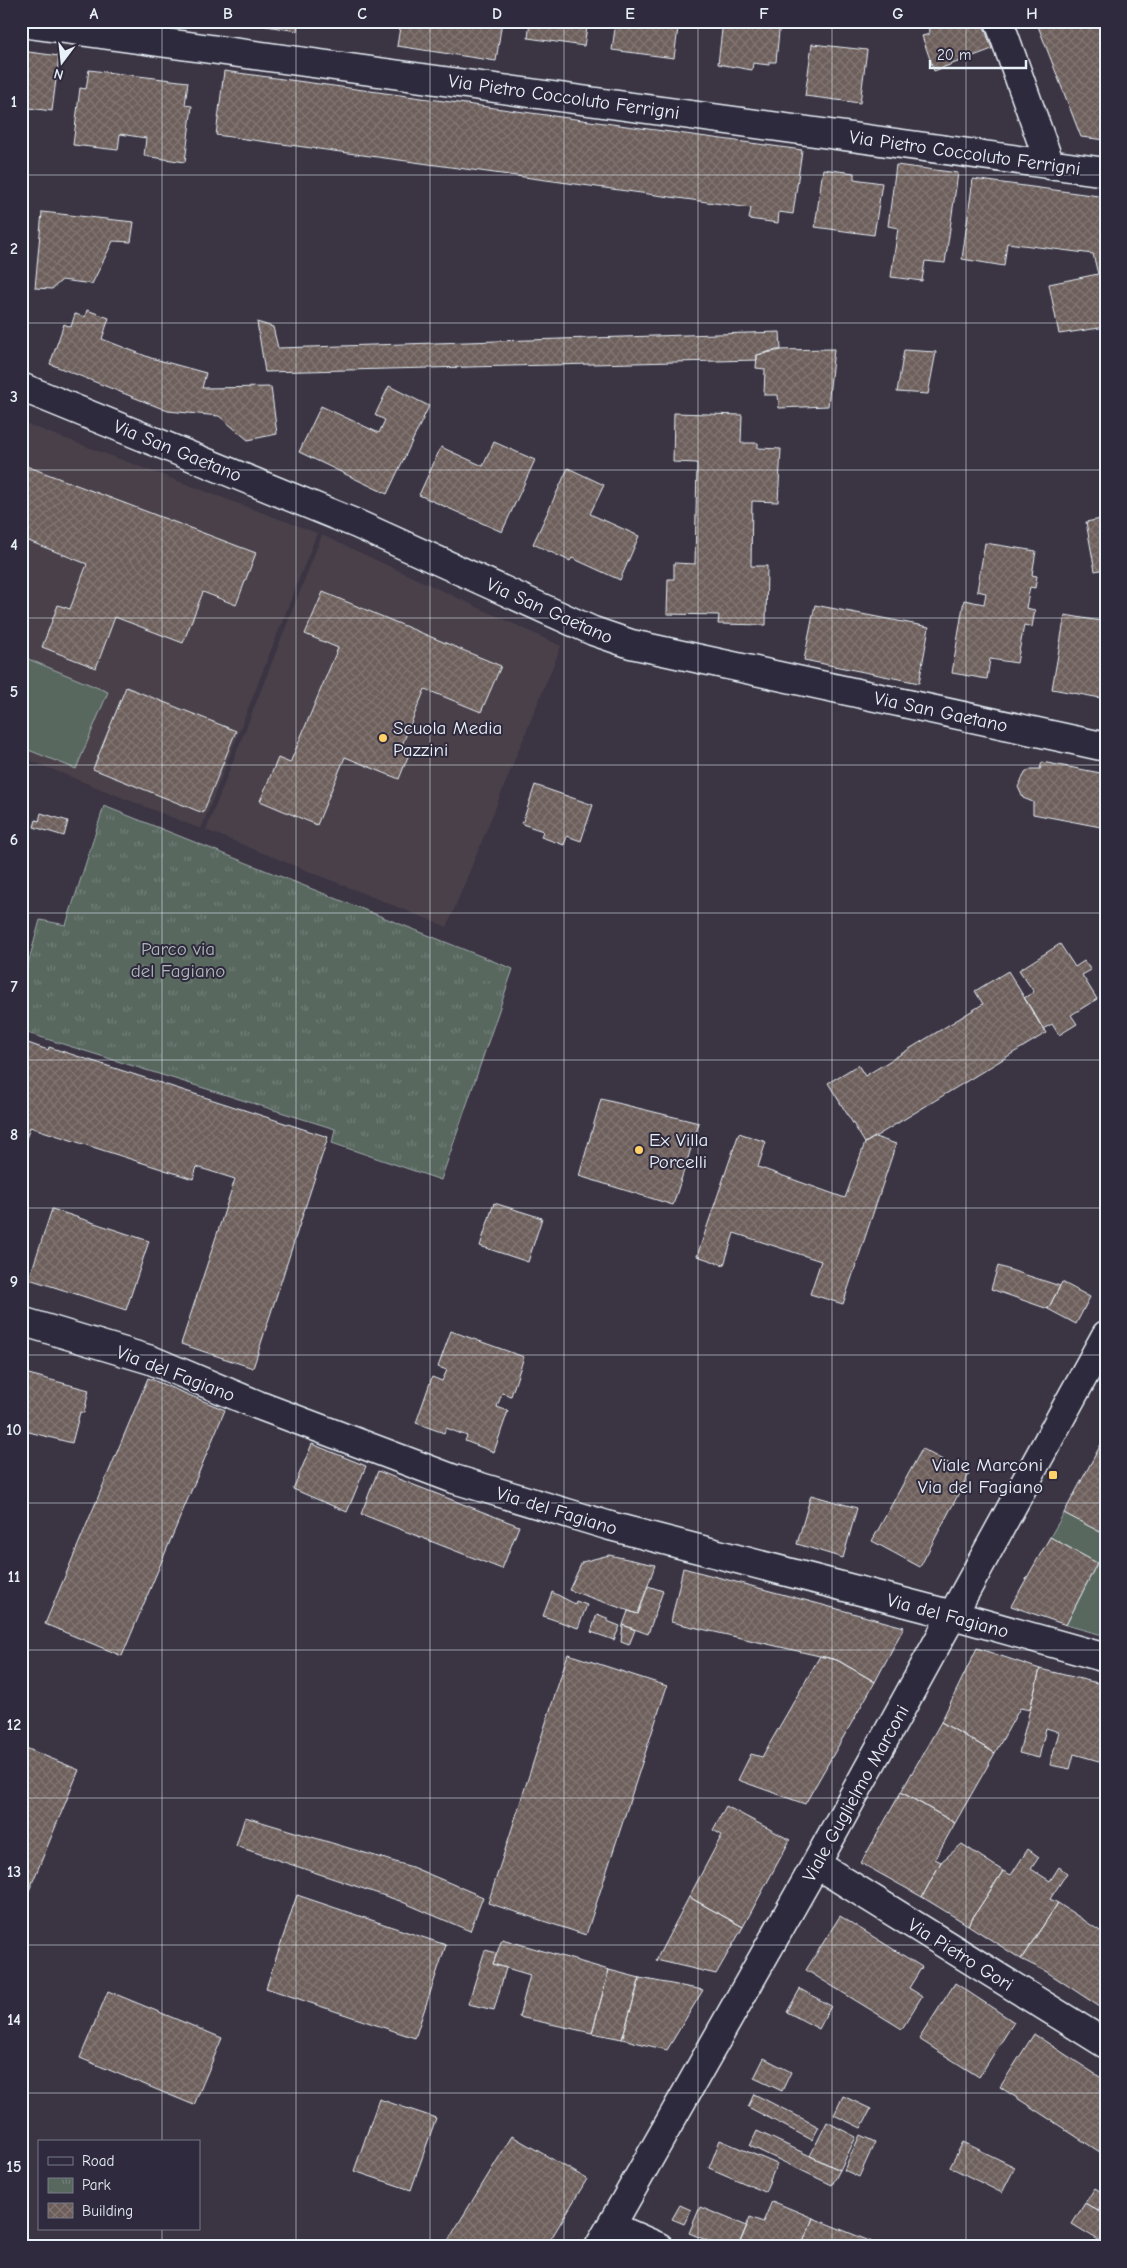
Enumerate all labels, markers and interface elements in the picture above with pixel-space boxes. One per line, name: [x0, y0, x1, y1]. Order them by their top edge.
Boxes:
text: A: [90, 5, 99, 23]
text: B: [223, 5, 233, 23]
text: C: [357, 5, 367, 23]
text: D: [492, 5, 502, 23]
text: E: [625, 5, 635, 23]
text: F: [759, 5, 769, 23]
text: G: [892, 5, 904, 23]
text: H: [1026, 5, 1038, 23]
north arrow: [38, 38, 88, 88]
scale bar: [930, 38, 1026, 70]
text: 20 m: [937, 46, 971, 64]
text: N: [52, 65, 65, 83]
street label: Via Pietro Coccoluto Ferrigni: [447, 70, 681, 124]
text: 1: [11, 93, 17, 111]
street label: Via Pietro Coccoluto Ferrigni: [848, 126, 1082, 180]
text: 2: [10, 240, 18, 258]
text: 3: [10, 388, 18, 406]
street label: Via San Gaetano: [110, 415, 245, 487]
text: 4: [10, 536, 18, 554]
street label: Via San Gaetano: [483, 573, 616, 649]
text: 5: [10, 683, 18, 701]
street label: Via San Gaetano: [872, 687, 1010, 737]
place label: Scuola Media Pazzini: [393, 717, 502, 761]
marker: Scuola Media Pazzini: [377, 732, 389, 744]
text: 6: [10, 831, 18, 849]
park label: Parco via del Fagiano: [131, 938, 225, 982]
text: 7: [10, 978, 18, 996]
text: 8: [10, 1126, 18, 1144]
place label: Ex Villa Porcelli: [649, 1129, 708, 1173]
marker: Ex Villa Porcelli: [633, 1144, 645, 1156]
text: 9: [10, 1273, 18, 1291]
street label: Via del Fagiano: [113, 1341, 238, 1407]
text: 10: [6, 1421, 22, 1439]
place label: Viale Marconi Via del Fagiano: [918, 1454, 1043, 1498]
marker: Viale Marconi Via del Fagiano: [1047, 1469, 1059, 1481]
street label: Via del Fagiano: [494, 1482, 620, 1540]
text: 11: [8, 1568, 20, 1586]
street label: Via del Fagiano: [884, 1589, 1011, 1643]
street label: Viale Guglielmo Marconi: [798, 1701, 914, 1886]
text: 12: [7, 1716, 21, 1734]
text: 13: [7, 1863, 21, 1881]
street label: Via Pietro Gori: [904, 1914, 1017, 1996]
text: 14: [7, 2011, 21, 2029]
legend: [38, 2140, 200, 2230]
text: Road: [82, 2152, 114, 2170]
text: 15: [7, 2158, 21, 2176]
text: Park: [82, 2176, 111, 2194]
text: Building: [82, 2202, 133, 2220]

